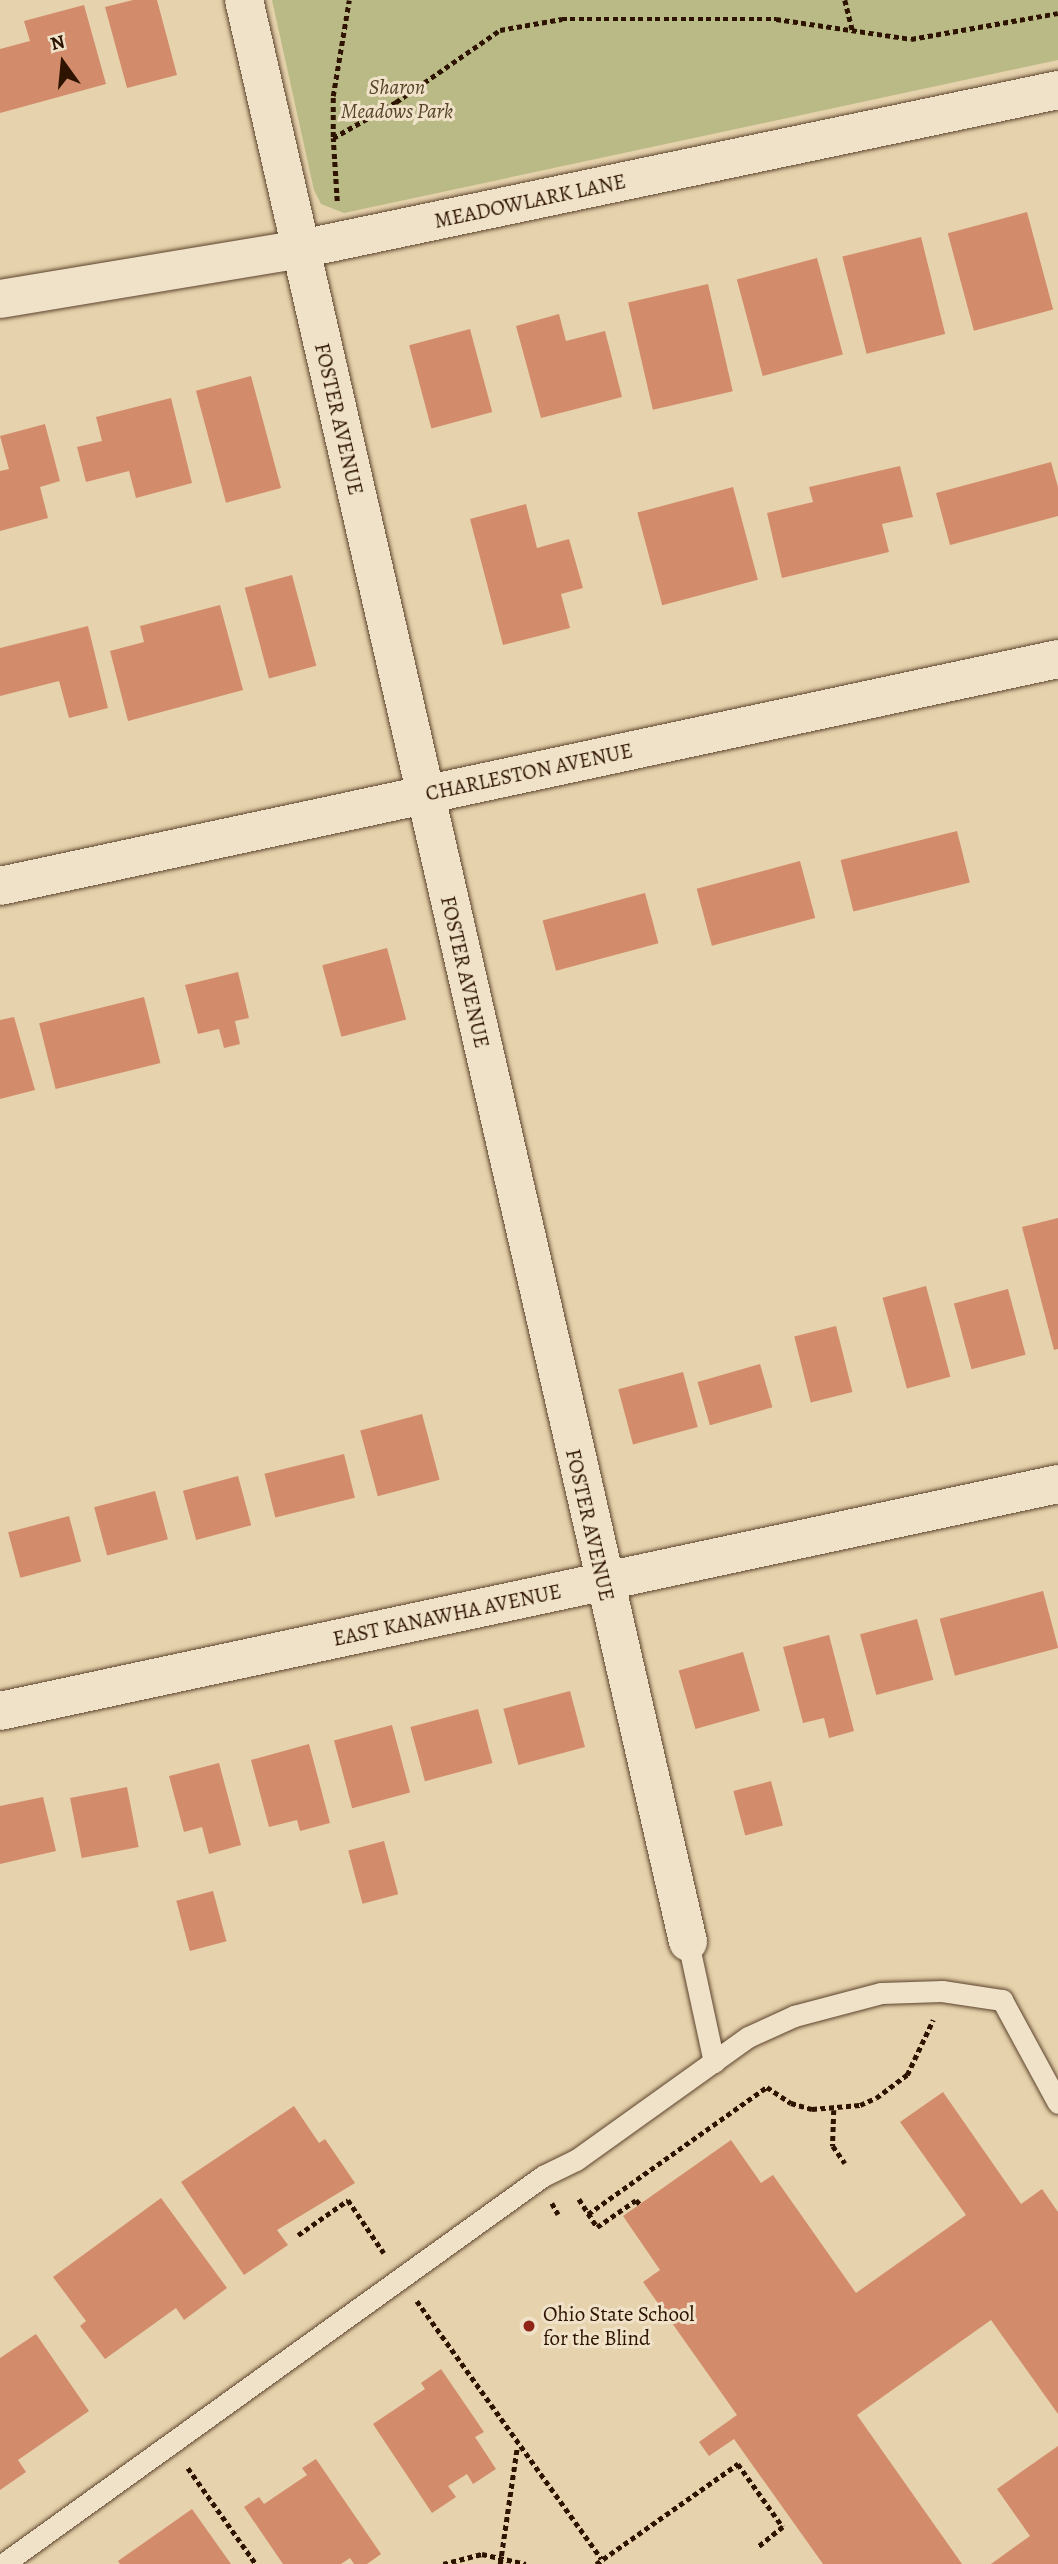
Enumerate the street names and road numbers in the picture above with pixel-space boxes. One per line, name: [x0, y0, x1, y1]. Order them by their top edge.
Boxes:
street label: MEADOWLARK LANE: [432, 168, 628, 234]
street label: FOSTER AVENUE: [309, 340, 369, 498]
street label: CHARLESTON AVENUE: [423, 738, 635, 806]
street label: FOSTER AVENUE: [435, 893, 495, 1051]
street label: FOSTER AVENUE: [560, 1446, 620, 1604]
street label: EAST KANAWHA AVENUE: [331, 1578, 563, 1652]

